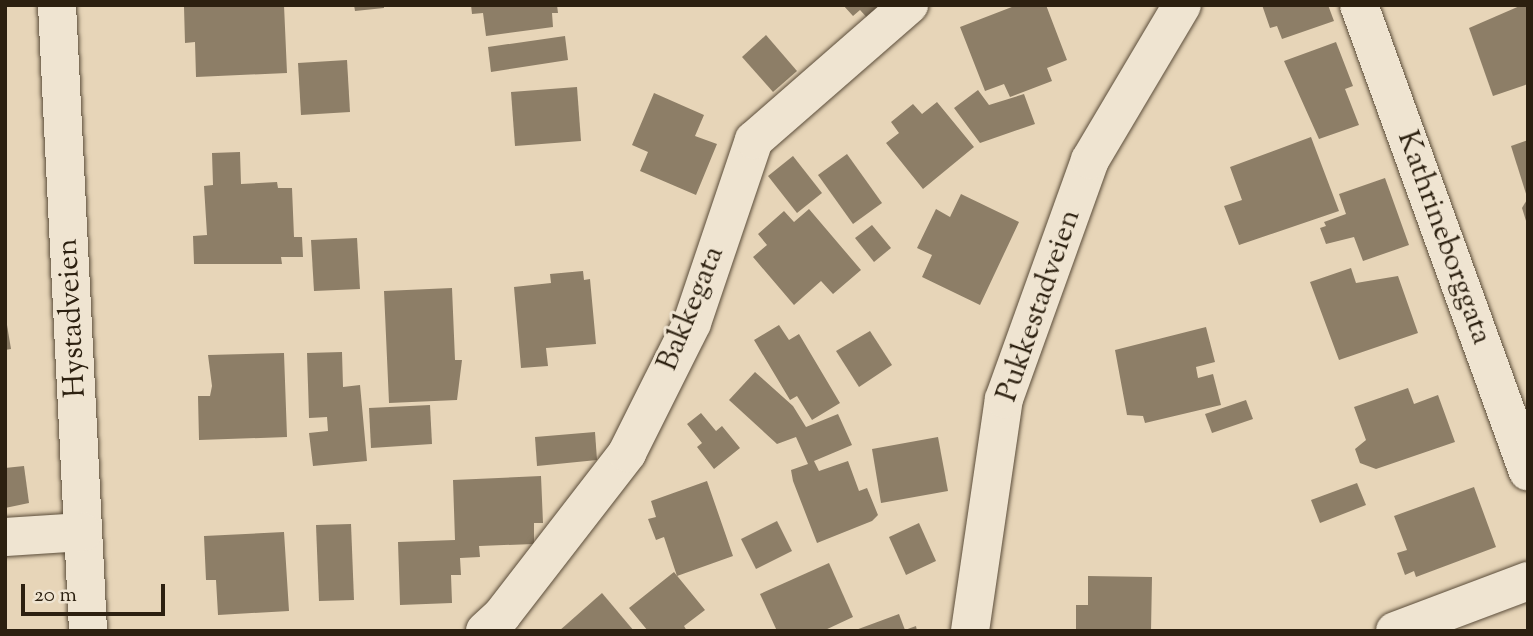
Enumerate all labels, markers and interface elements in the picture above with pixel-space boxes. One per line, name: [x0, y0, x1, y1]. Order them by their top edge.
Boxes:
street label: Kathrineborggata: [1388, 126, 1498, 350]
street label: Pukkestadveien: [990, 205, 1090, 407]
street label: Hystadveien: [51, 237, 95, 399]
street label: Bakkegata: [651, 241, 733, 377]
scale bar: [24, 570, 168, 614]
text: 20 m: [34, 581, 77, 611]

